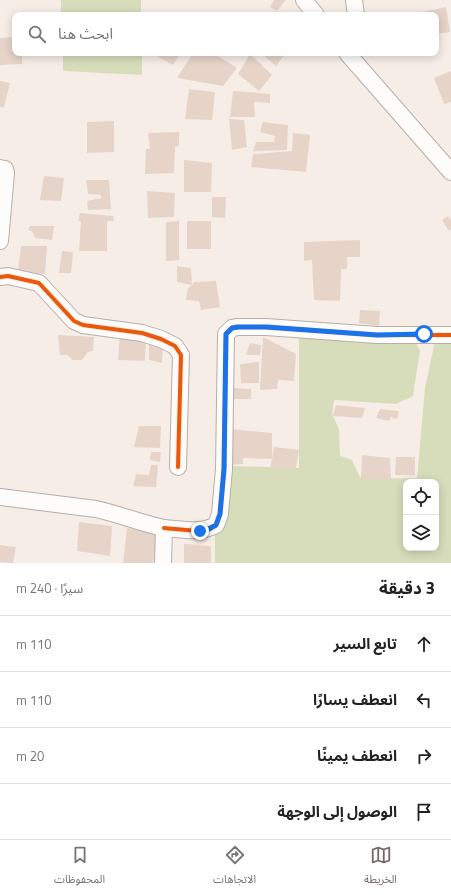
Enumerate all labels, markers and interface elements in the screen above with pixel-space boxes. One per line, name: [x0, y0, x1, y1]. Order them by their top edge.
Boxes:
search box: [12, 12, 439, 56]
text: ابحث هنا: [58, 22, 113, 45]
icon: search: [26, 23, 48, 45]
route start: [415, 325, 433, 343]
map controls: [403, 479, 439, 551]
button: locate: [403, 479, 439, 515]
button: layers: [403, 515, 439, 551]
route end: [191, 522, 209, 540]
text: 3 دقيقة: [379, 575, 435, 601]
text: سيرًا · 240 m: [16, 578, 83, 598]
text: تابع السير: [334, 632, 397, 655]
icon: ahead: [413, 633, 435, 655]
text: 110 m: [16, 634, 52, 654]
text: انعطف يسارًا: [313, 688, 397, 711]
icon: left: [413, 689, 435, 711]
text: 110 m: [16, 690, 52, 710]
text: انعطف يمينًا: [317, 744, 397, 767]
icon: right: [413, 745, 435, 767]
text: 20 m: [16, 746, 44, 766]
text: الوصول إلى الوجهة: [277, 800, 397, 823]
icon: arrive: [413, 801, 435, 823]
tab: المحفوظات: [54, 844, 105, 891]
tab: الاتجاهات: [213, 844, 256, 891]
tab: الخريطة: [364, 844, 397, 891]

